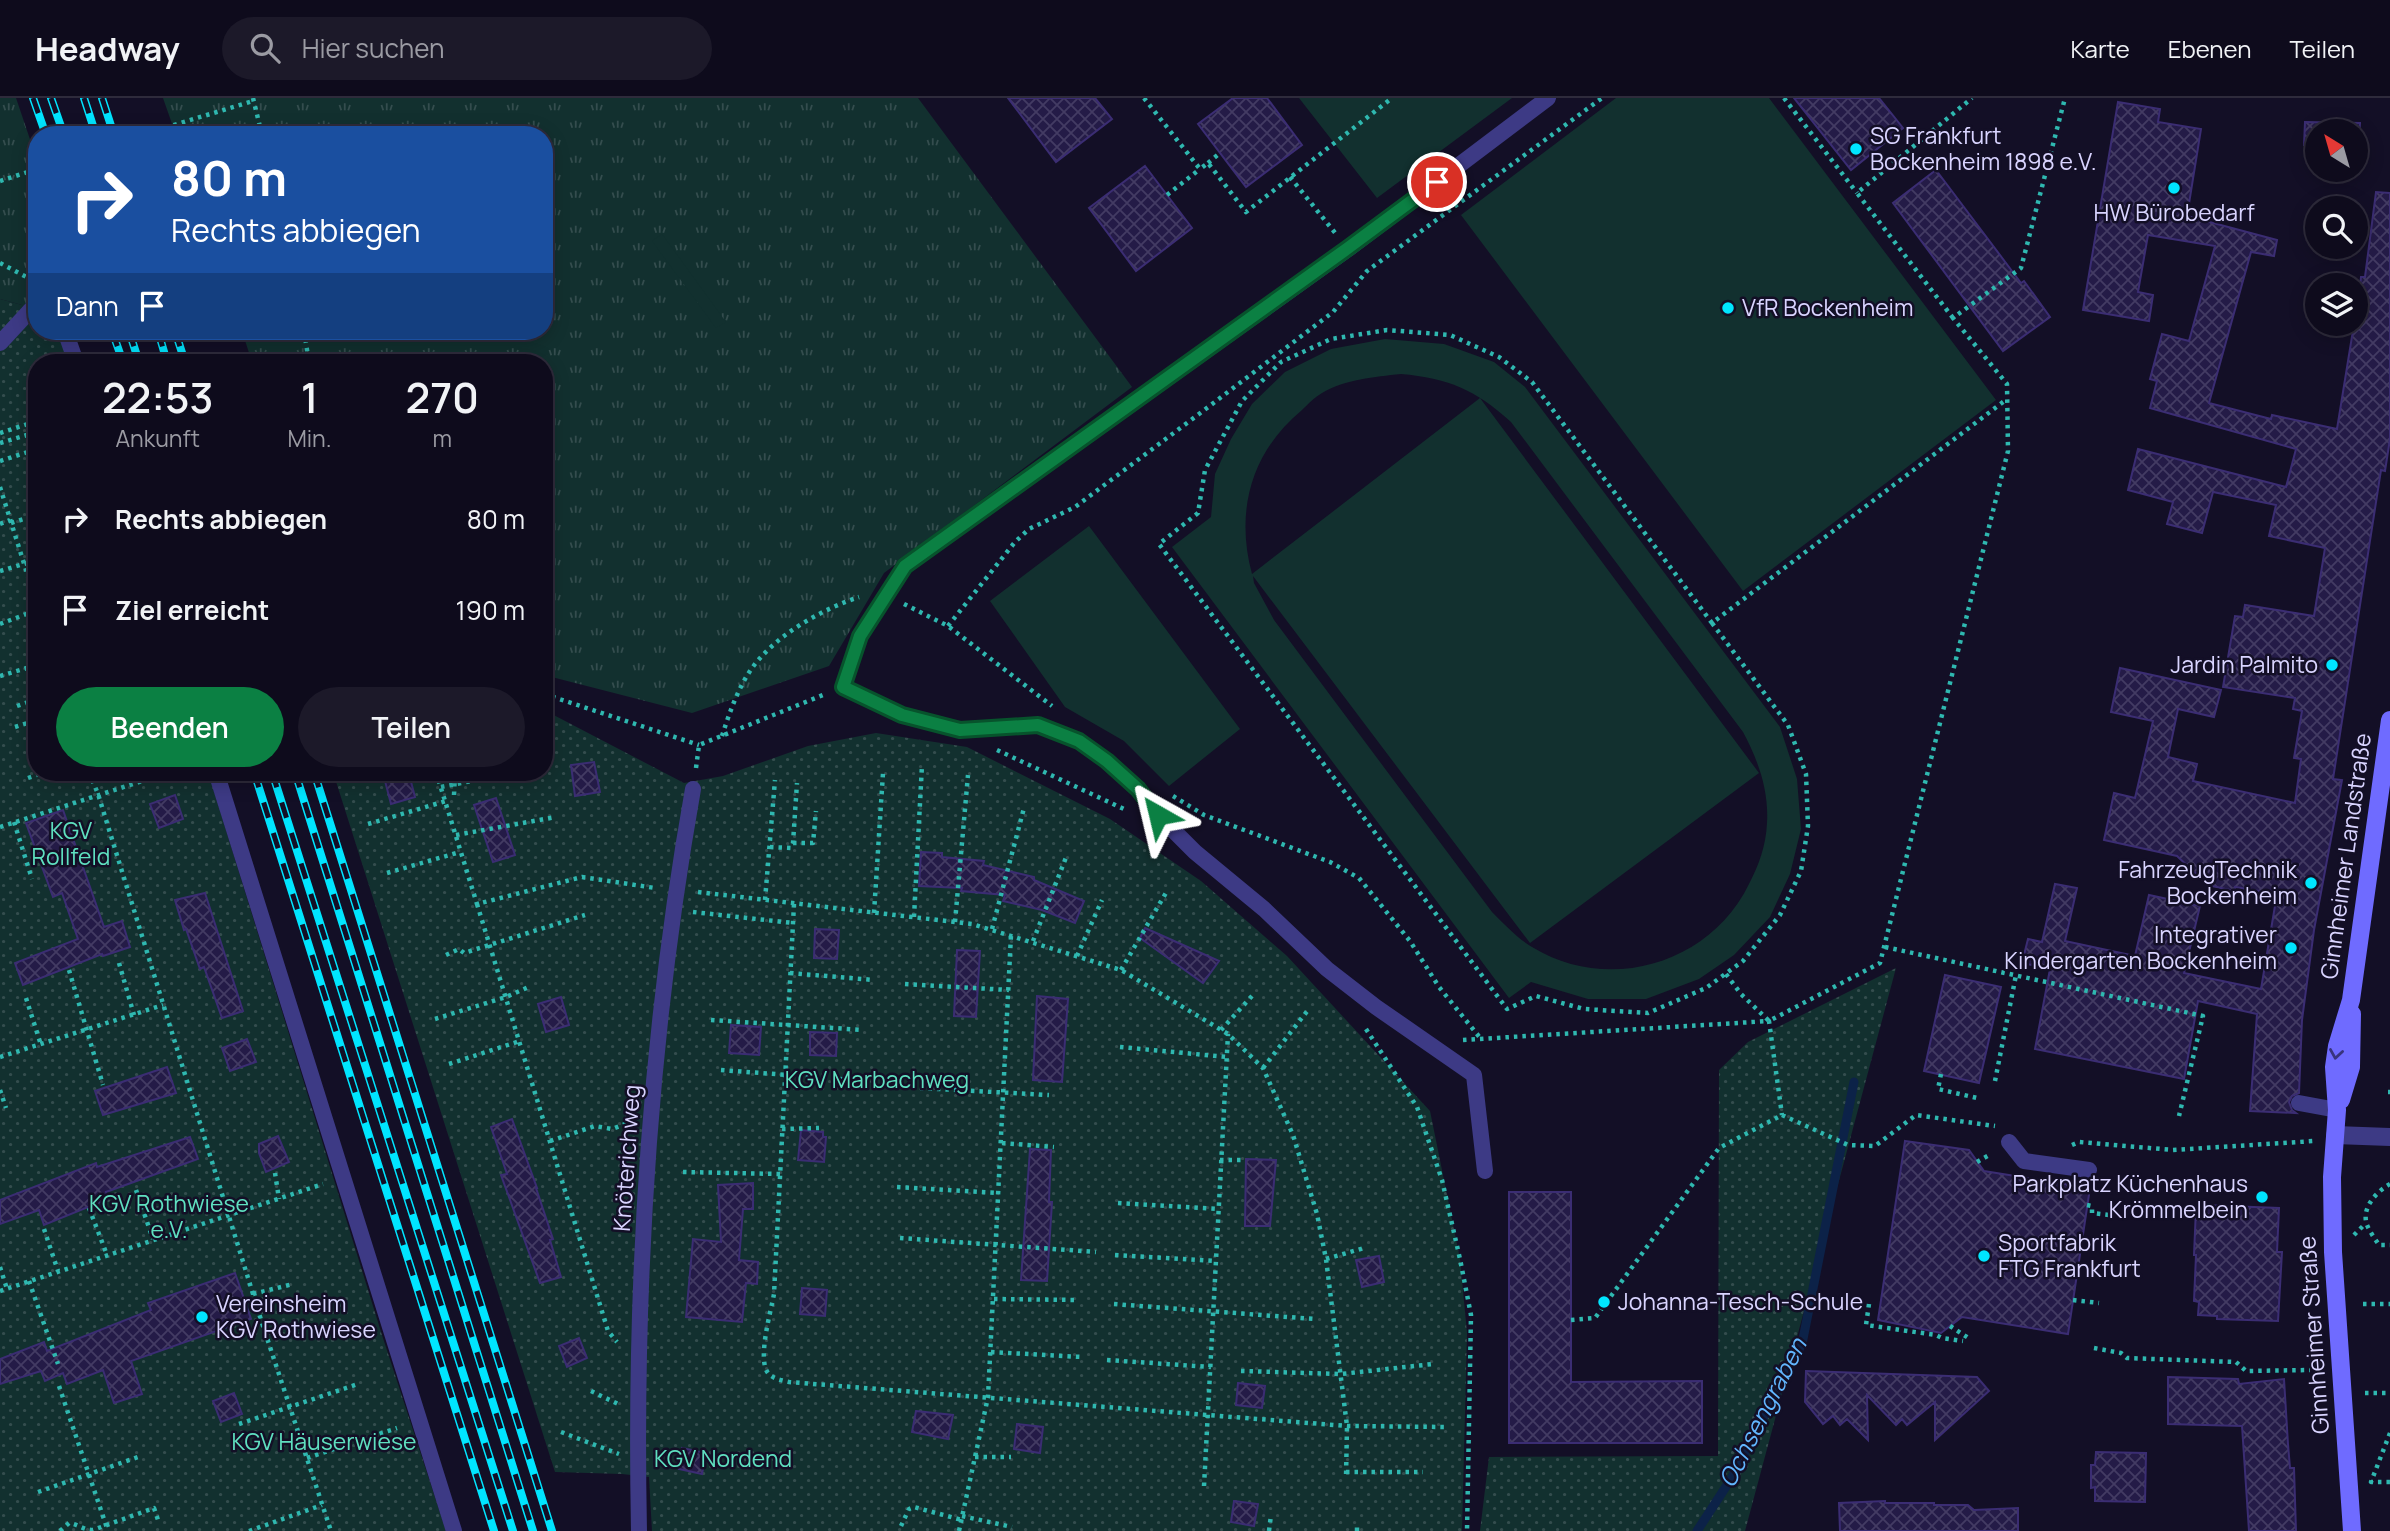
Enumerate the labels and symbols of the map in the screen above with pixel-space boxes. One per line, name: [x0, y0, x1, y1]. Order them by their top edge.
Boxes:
place label: SG Frankfurt Bockenheim 1898 e.V.: [1870, 119, 2097, 177]
north arrow: [2305, 119, 2368, 182]
marker: SG Frankfurt Bockenheim 1898 e.V.: [1848, 141, 1864, 157]
pin: [1407, 152, 1467, 212]
marker: HW Bürobedarf: [2166, 180, 2182, 196]
place label: HW Bürobedarf: [2093, 196, 2255, 228]
place label: VfR Bockenheim: [1742, 291, 1914, 323]
marker: VfR Bockenheim: [1720, 300, 1736, 316]
place label: Jardin Palmito: [2171, 648, 2318, 680]
marker: Jardin Palmito: [2324, 657, 2340, 673]
street label: Ginnheimer Landstraße: [2312, 731, 2378, 981]
position arrow: [1121, 778, 1195, 852]
park label: KGV Rollfeld: [32, 814, 110, 872]
place label: FahrzeugTechnik Bockenheim: [2118, 853, 2298, 911]
marker: FahrzeugTechnik Bockenheim: [2303, 875, 2319, 891]
place label: Integrativer Kindergarten Bockenheim: [2004, 918, 2277, 976]
marker: Integrativer Kindergarten Bockenheim: [2283, 940, 2299, 956]
one-way arrow: [2329, 1048, 2344, 1060]
park label: KGV Marbachweg: [785, 1063, 969, 1095]
street label: Knöterichweg: [605, 1083, 647, 1233]
place label: Parkplatz Küchenhaus Krömmelbein: [2013, 1167, 2248, 1225]
park label: KGV Rothwiese e.V.: [89, 1187, 249, 1245]
marker: Parkplatz Küchenhaus Krömmelbein: [2254, 1189, 2270, 1205]
place label: Sportfabrik FTG Frankfurt: [1998, 1226, 2141, 1284]
street label: Ginnheimer Straße: [2290, 1235, 2336, 1435]
marker: Sportfabrik FTG Frankfurt: [1976, 1248, 1992, 1264]
place label: Johanna-Tesch-Schule: [1618, 1285, 1863, 1317]
place label: Vereinsheim KGV Rothwiese: [216, 1287, 376, 1345]
marker: Johanna-Tesch-Schule: [1596, 1294, 1612, 1310]
marker: Vereinsheim KGV Rothwiese: [194, 1309, 210, 1325]
water label: Ochsengraben: [1710, 1331, 1814, 1493]
park label: KGV Häuserwiese: [232, 1425, 416, 1457]
park label: KGV Nordend: [654, 1442, 792, 1474]

